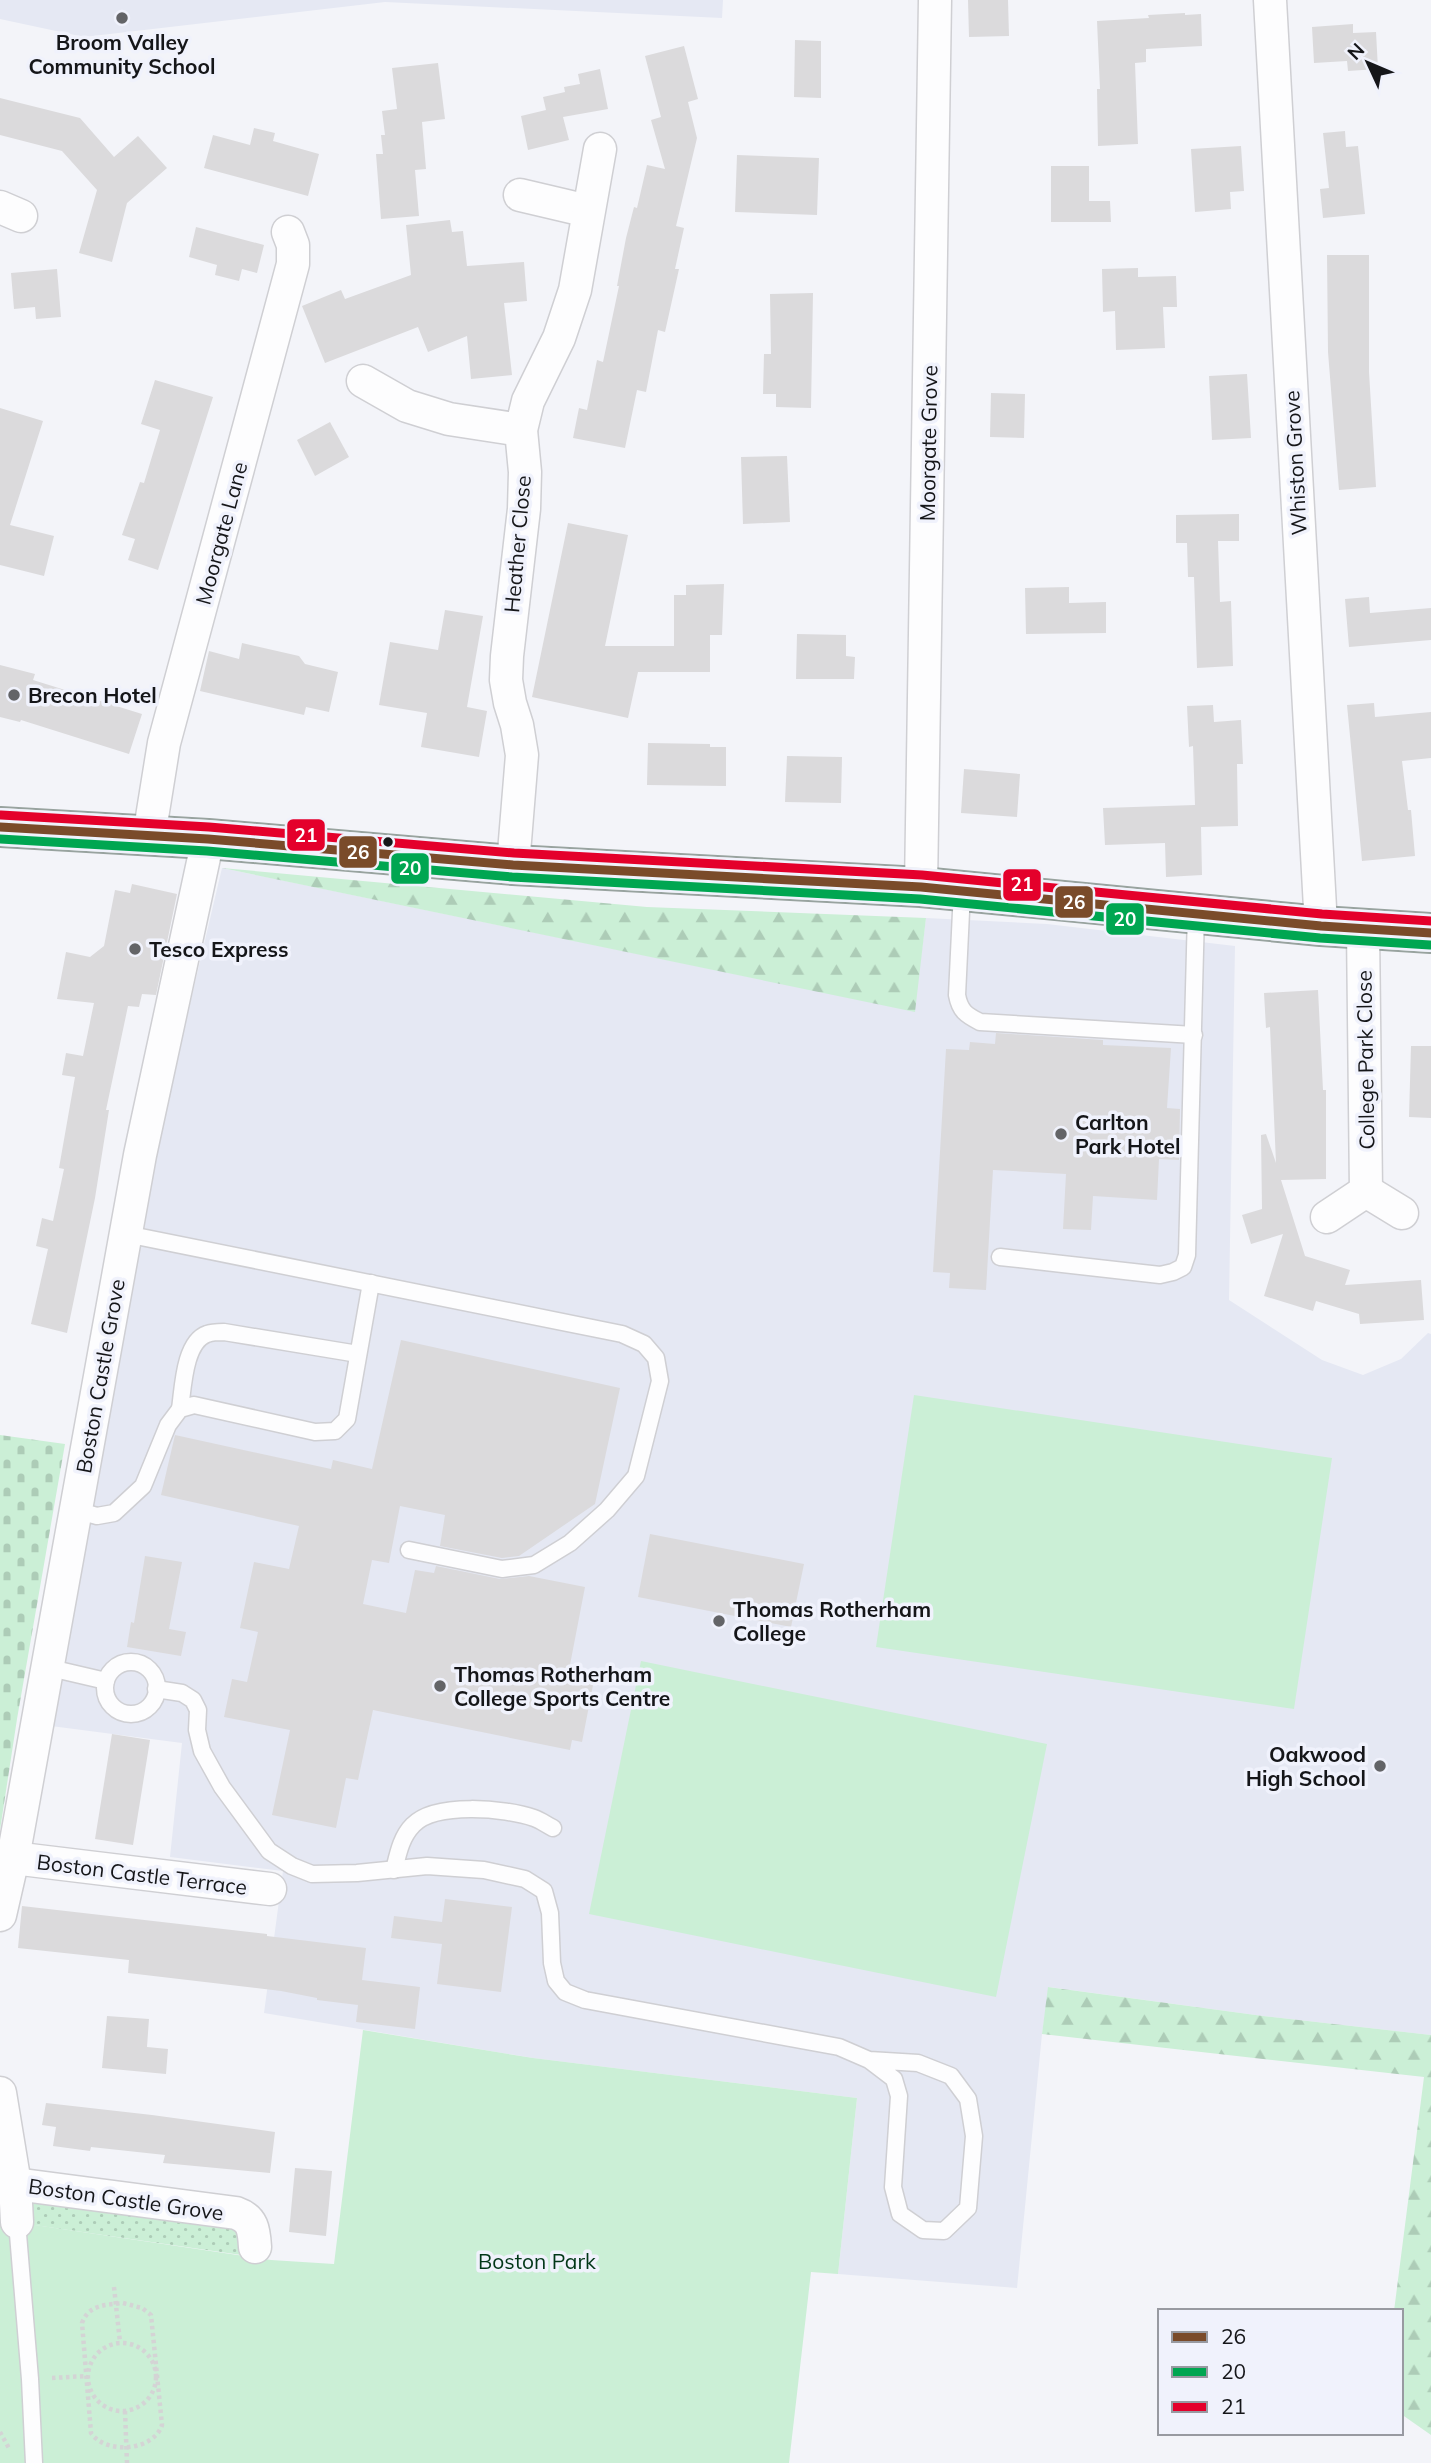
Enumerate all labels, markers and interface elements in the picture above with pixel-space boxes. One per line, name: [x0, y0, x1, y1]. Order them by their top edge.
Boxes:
marker: Broom Valley Community School: [114, 10, 130, 26]
north arrow: [1333, 28, 1403, 98]
place label: Broom Valley Community School: [29, 29, 215, 79]
text: N: [1342, 38, 1369, 65]
street label: Moorgate Grove: [914, 365, 942, 521]
street label: Whiston Grove: [1278, 390, 1312, 536]
street label: Moorgate Lane: [189, 459, 253, 607]
street label: Heather Close: [498, 474, 536, 614]
place label: Brecon Hotel: [28, 682, 157, 708]
marker: Brecon Hotel: [6, 687, 22, 703]
line badge: 21: [286, 818, 326, 852]
text: 21: [295, 823, 317, 847]
line badge: 26: [338, 835, 378, 869]
unlabelled marker: [381, 835, 395, 849]
text: 26: [347, 840, 369, 864]
line badge: 20: [390, 852, 430, 885]
text: 20: [399, 856, 421, 880]
line badge: 21: [1002, 868, 1042, 902]
text: 21: [1011, 872, 1033, 896]
line badge: 26: [1054, 885, 1094, 919]
text: 26: [1063, 890, 1085, 914]
line badge: 20: [1105, 902, 1145, 936]
text: 20: [1114, 907, 1136, 931]
place label: Tesco Express: [149, 936, 289, 962]
marker: Tesco Express: [127, 941, 143, 957]
street label: College Park Close: [1350, 970, 1380, 1150]
place label: Carlton Park Hotel: [1075, 1109, 1181, 1159]
marker: Carlton Park Hotel: [1053, 1126, 1069, 1142]
street label: Boston Castle Grove: [70, 1277, 130, 1475]
place label: Thomas Rotherham College: [733, 1596, 931, 1646]
marker: Thomas Rotherham College: [711, 1613, 727, 1629]
place label: Thomas Rotherham College Sports Centre: [454, 1661, 670, 1711]
marker: Thomas Rotherham College Sports Centre: [432, 1678, 448, 1694]
place label: Oakwood High School: [1246, 1741, 1366, 1791]
marker: Oakwood High School: [1372, 1758, 1388, 1774]
street label: Boston Castle Terrace: [35, 1848, 249, 1900]
street label: Boston Castle Grove: [27, 2172, 225, 2226]
park label: Boston Park: [478, 2248, 596, 2274]
legend: [1158, 2309, 1403, 2435]
text: 26: [1221, 2323, 1246, 2349]
text: 20: [1221, 2358, 1246, 2384]
text: 21: [1221, 2393, 1246, 2419]

